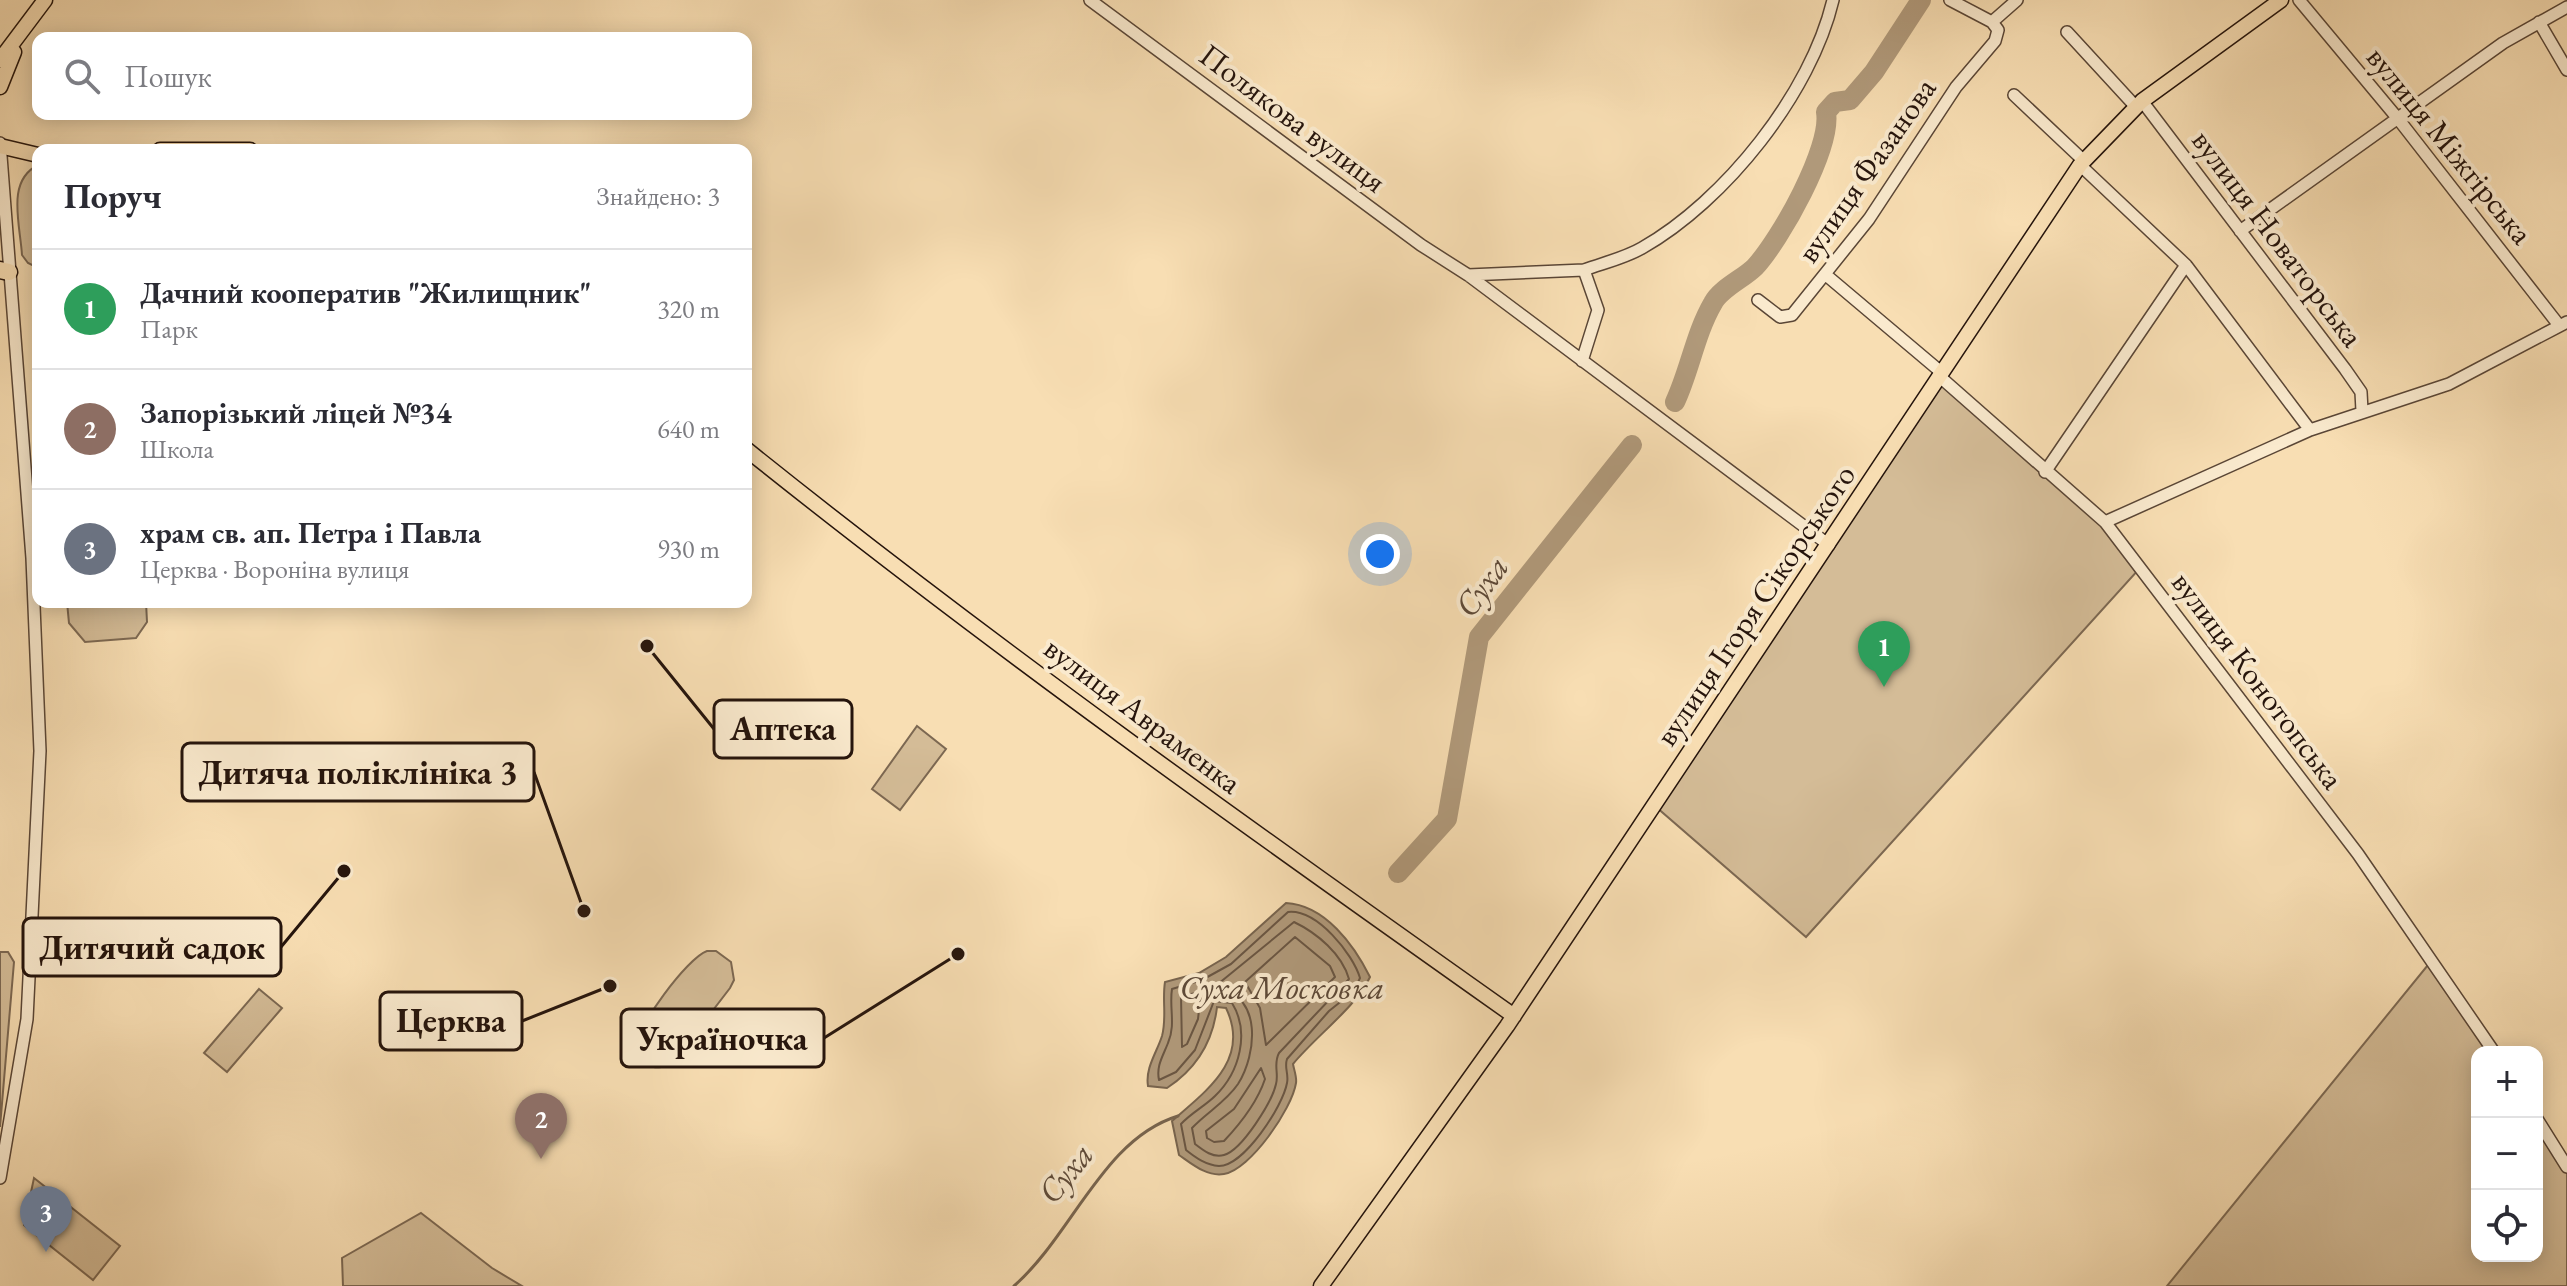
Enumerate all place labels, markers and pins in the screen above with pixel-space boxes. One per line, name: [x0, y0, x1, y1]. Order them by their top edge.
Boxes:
pin: 1: [1858, 621, 1910, 687]
callout: Аптека: [714, 700, 852, 758]
callout: Дитяча поліклініка 3: [182, 743, 534, 801]
callout: Дитячий садок: [23, 918, 281, 976]
callout: Церква: [380, 992, 522, 1050]
callout: Україночка: [621, 1009, 824, 1067]
pin: 2: [515, 1093, 567, 1159]
pin: 3: [20, 1186, 72, 1252]

